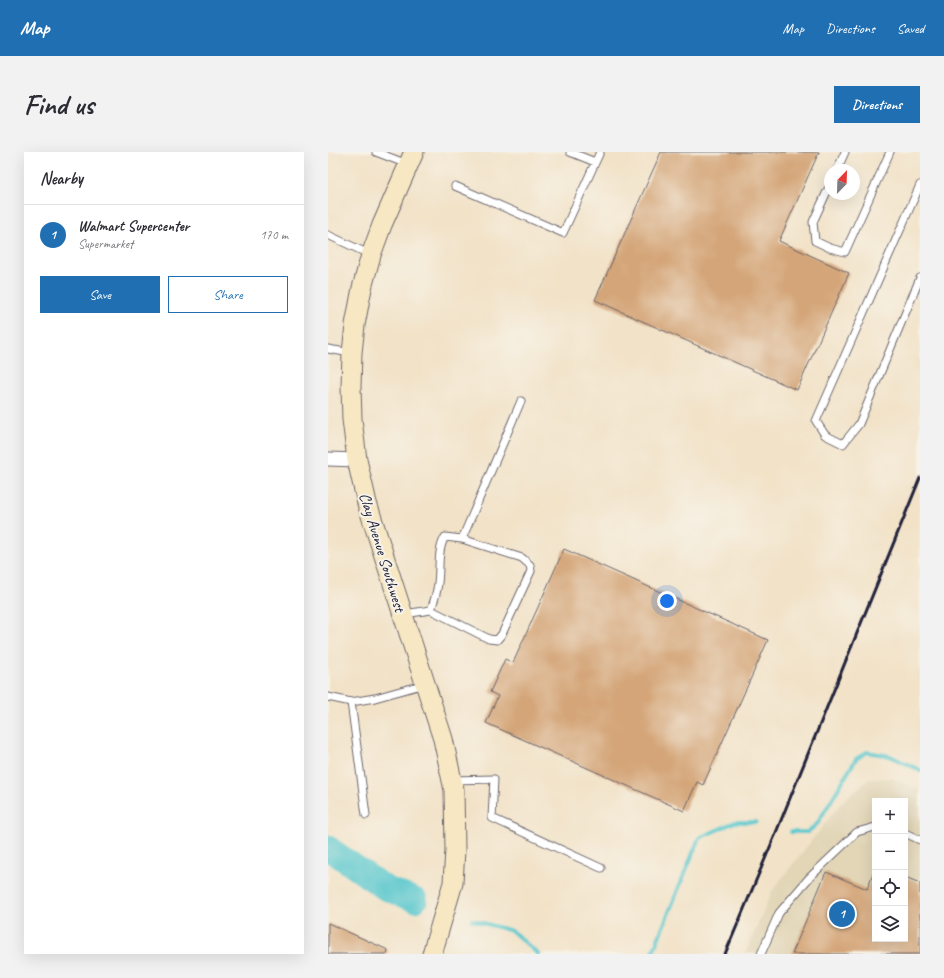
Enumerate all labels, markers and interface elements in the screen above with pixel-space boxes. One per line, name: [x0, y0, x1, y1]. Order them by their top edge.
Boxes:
text: Map: [20, 16, 50, 40]
text: Map: [783, 20, 804, 37]
text: Directions: [826, 20, 875, 37]
text: Saved: [897, 20, 924, 37]
button: Directions: [834, 86, 920, 123]
text: Find us: [24, 87, 94, 122]
north arrow: [824, 164, 860, 200]
text: Nearby: [40, 168, 83, 189]
text: Walmart Supercenter: [78, 217, 189, 236]
text: 1: [50, 227, 56, 243]
text: 170 m: [260, 227, 288, 243]
text: Supermarket: [78, 236, 133, 252]
button: Save: [40, 276, 160, 313]
button: Share: [168, 276, 288, 313]
street label: Clay Avenue Southwest: [354, 490, 410, 616]
your location: [657, 591, 677, 611]
map controls: [872, 798, 908, 942]
button: +: [872, 798, 908, 834]
button: −: [872, 834, 908, 870]
button: locate: [872, 870, 908, 906]
pin: 1: [829, 899, 855, 929]
button: layers: [872, 906, 908, 942]

